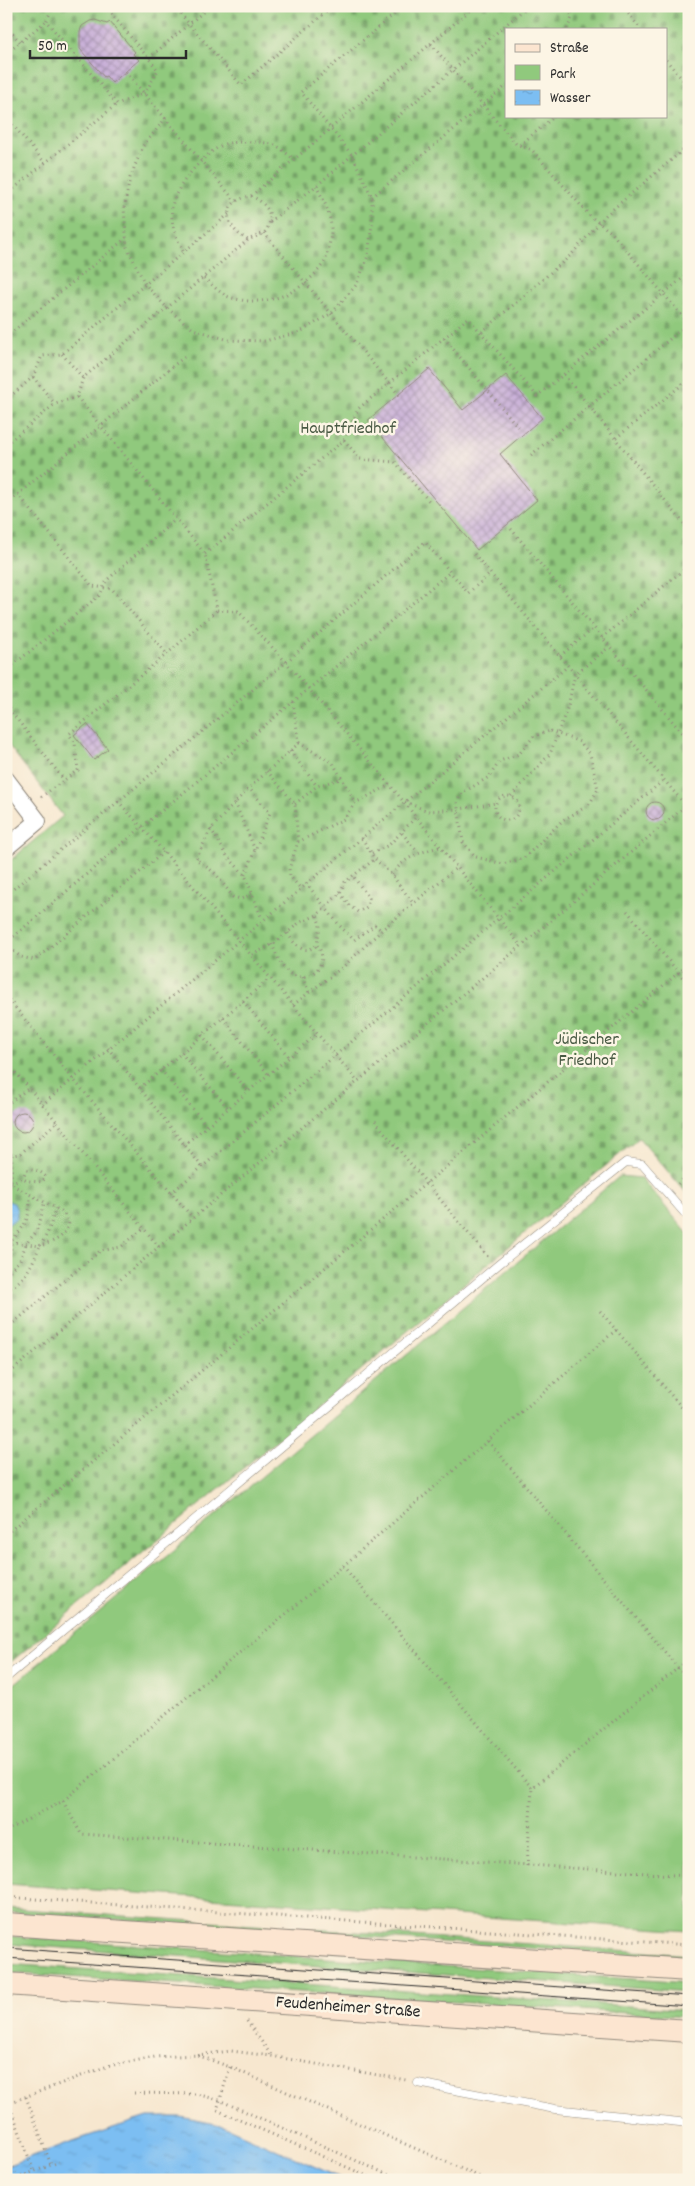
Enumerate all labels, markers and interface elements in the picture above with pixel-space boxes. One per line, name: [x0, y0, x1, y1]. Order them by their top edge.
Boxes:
scale bar: [30, 28, 186, 60]
legend: [505, 28, 668, 118]
text: 50 m: [38, 36, 67, 58]
text: Straße: [550, 38, 589, 60]
text: Park: [550, 64, 576, 86]
text: Wasser: [550, 88, 591, 110]
park label: Hauptfriedhof: [300, 417, 396, 442]
park label: Jüdischer Friedhof: [555, 1028, 619, 1074]
street label: Feudenheimer Straße: [275, 1990, 421, 2026]

